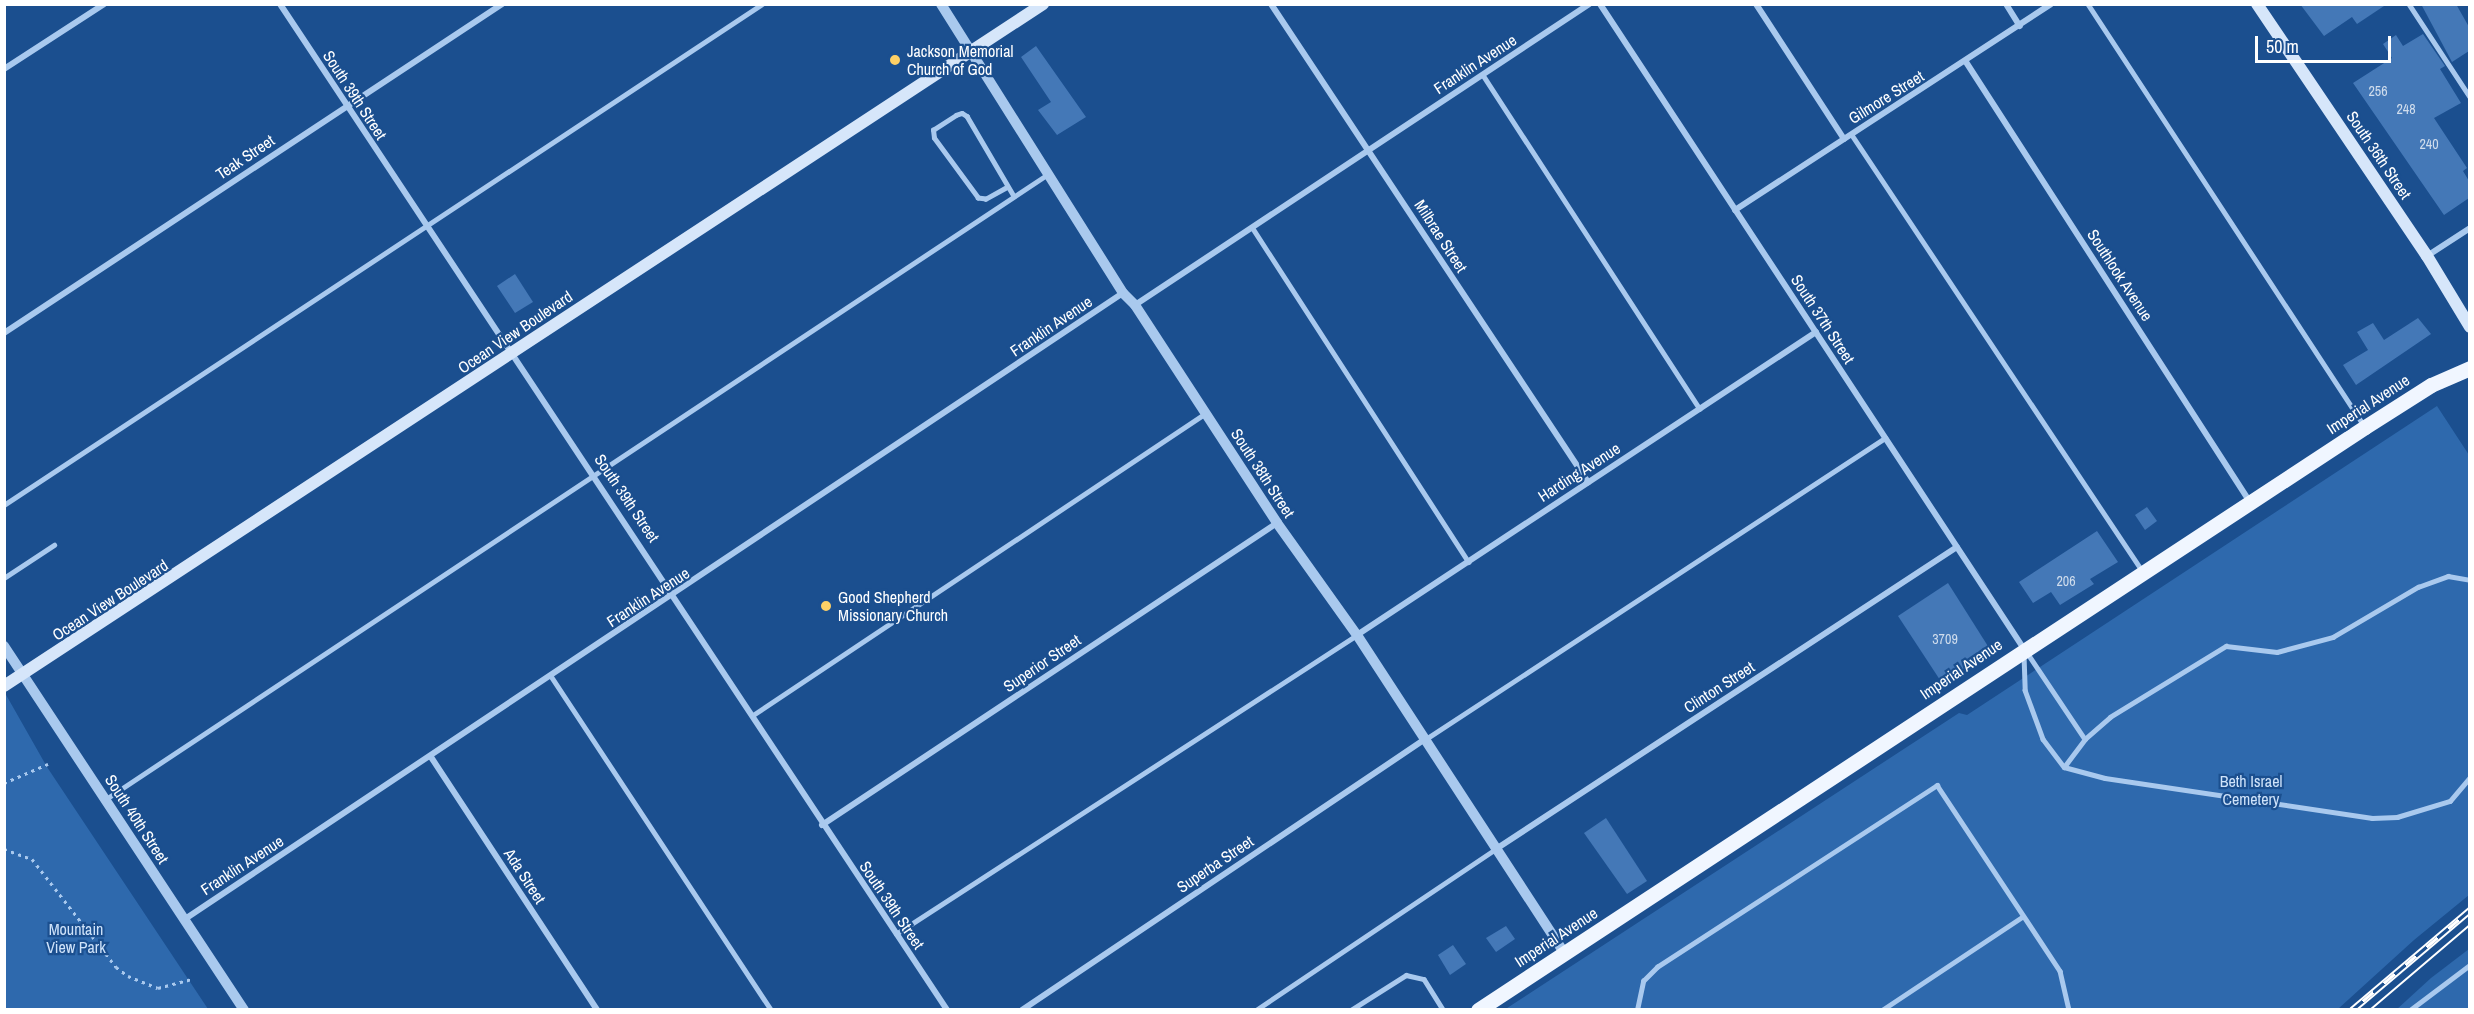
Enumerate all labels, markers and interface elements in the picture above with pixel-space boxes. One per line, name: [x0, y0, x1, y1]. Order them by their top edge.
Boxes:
scale bar: [2258, 24, 2394, 62]
street label: Franklin Avenue: [1430, 30, 1520, 98]
text: 50 m: [2266, 34, 2299, 59]
place label: Jackson Memorial Church of God: [907, 41, 1013, 79]
street label: South 39th Street: [319, 47, 391, 143]
marker: Jackson Memorial Church of God: [888, 53, 902, 67]
street label: Gilmore Street: [1845, 66, 1927, 128]
house number: 256: [2368, 83, 2388, 99]
house number: 248: [2396, 101, 2416, 117]
street label: South 36th Street: [2342, 107, 2416, 203]
street label: Teak Street: [212, 130, 278, 184]
house number: 240: [2419, 136, 2439, 152]
street label: Milbrae Street: [1411, 196, 1471, 276]
street label: Southlook Avenue: [2083, 225, 2157, 325]
street label: South 37th Street: [1787, 271, 1859, 367]
street label: Ocean View Boulevard: [454, 287, 576, 377]
street label: Franklin Avenue: [1006, 291, 1096, 361]
street label: Imperial Avenue: [2323, 370, 2413, 438]
street label: South 38th Street: [1227, 425, 1299, 521]
street label: Harding Avenue: [1534, 438, 1624, 506]
street label: South 39th Street: [590, 450, 664, 546]
street label: Ocean View Boulevard: [49, 555, 171, 645]
street label: Franklin Avenue: [603, 563, 693, 631]
house number: 206: [2056, 573, 2076, 589]
place label: Good Shepherd Missionary Church: [838, 587, 948, 625]
marker: Good Shepherd Missionary Church: [819, 599, 833, 613]
street label: Superior Street: [1000, 630, 1084, 696]
house number: 3709: [1932, 631, 1958, 647]
street label: Imperial Avenue: [1916, 634, 2006, 704]
street label: Clinton Street: [1680, 657, 1758, 717]
street label: South 40th Street: [101, 771, 173, 867]
park label: Beth Israel Cemetery: [2220, 771, 2282, 809]
street label: Franklin Avenue: [197, 831, 287, 899]
street label: Superba Street: [1173, 831, 1257, 897]
street label: Ada Street: [500, 845, 550, 907]
street label: South 39th Street: [855, 857, 929, 953]
street label: Imperial Avenue: [1511, 903, 1601, 971]
park label: Mountain View Park: [46, 919, 106, 957]

